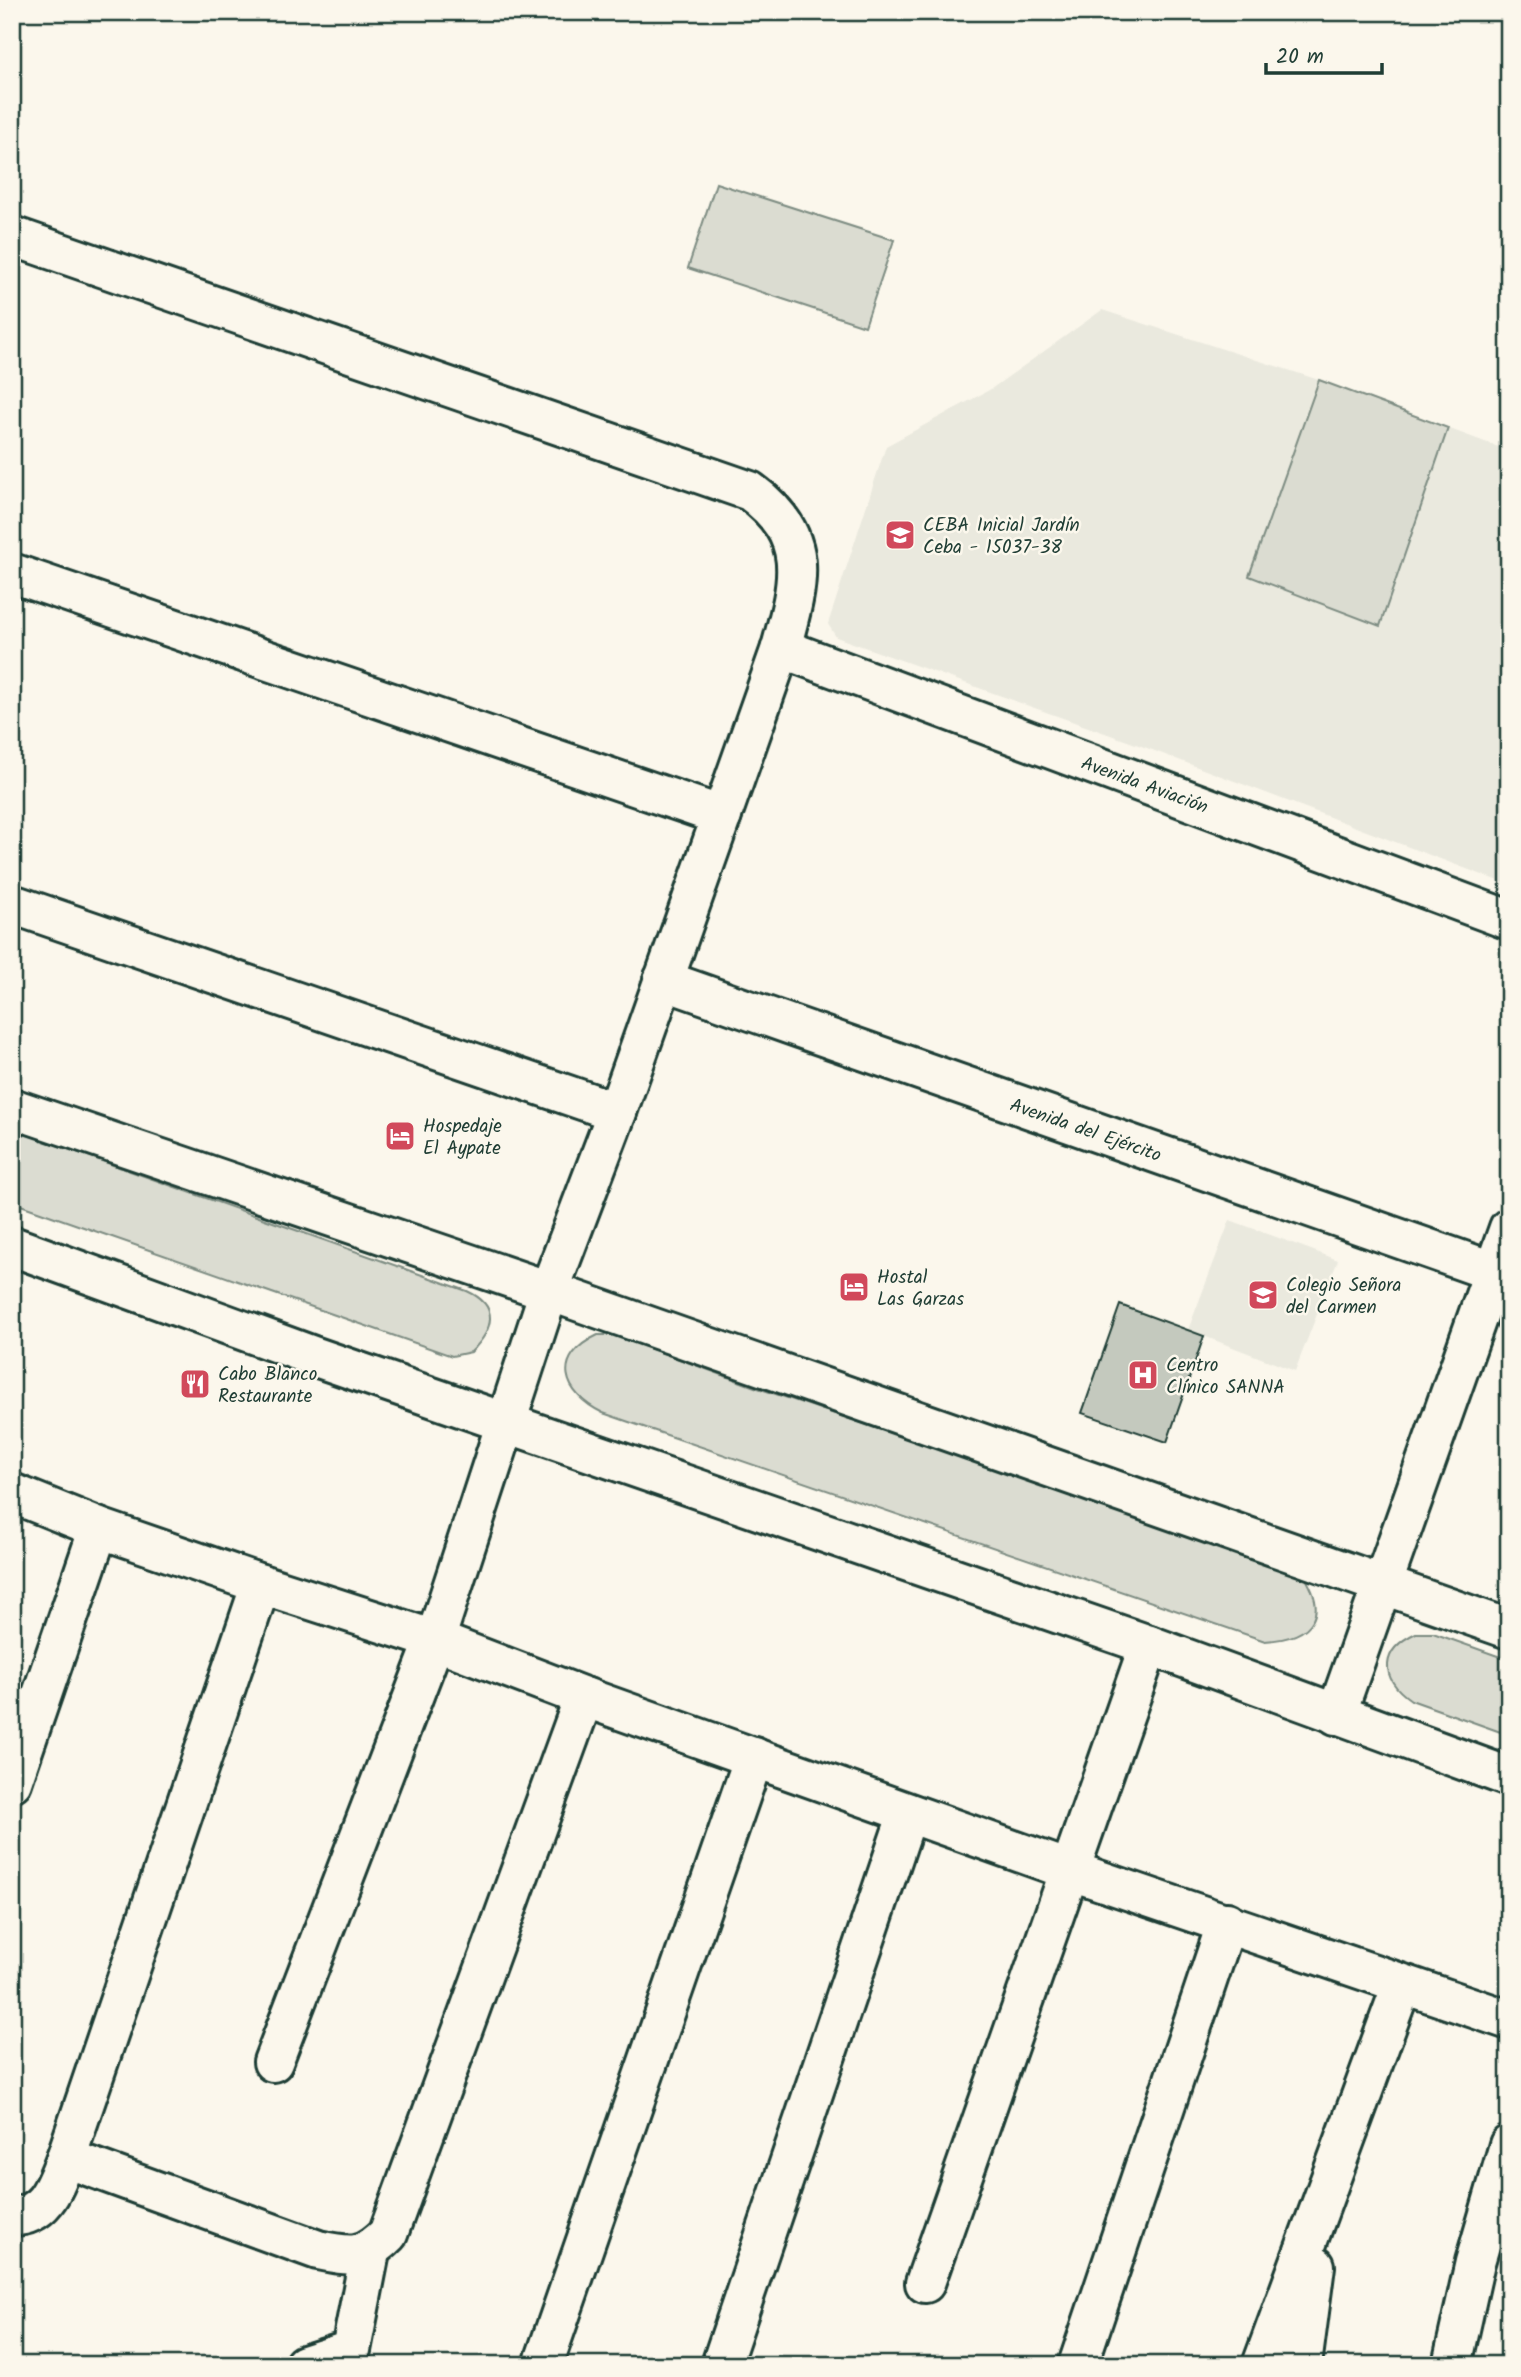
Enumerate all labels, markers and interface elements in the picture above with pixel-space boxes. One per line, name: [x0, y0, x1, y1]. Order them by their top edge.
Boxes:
scale bar: [1266, 32, 1381, 76]
text: 20 m: [1276, 41, 1324, 74]
place label: CEBA Inicial Jardín Ceba - 15037-38: [923, 511, 1080, 563]
school or university icon: CEBA Inicial Jardín Ceba - 15037-38: [883, 518, 917, 552]
street label: Avenida Aviación: [1076, 749, 1212, 823]
street label: Avenida del Ejército: [1005, 1091, 1165, 1171]
place label: Hospedaje El Aypate: [423, 1112, 502, 1164]
hotel icon: Hospedaje El Aypate: [383, 1119, 417, 1153]
place label: Hostal Las Garzas: [877, 1263, 964, 1315]
hotel icon: Hostal Las Garzas: [837, 1270, 871, 1304]
place label: Colegio Señora del Carmen: [1286, 1271, 1402, 1323]
school or university icon: Colegio Señora del Carmen: [1246, 1278, 1280, 1312]
place label: Centro Clínico SANNA: [1166, 1351, 1285, 1403]
hospital icon: Centro Clínico SANNA: [1126, 1358, 1160, 1392]
place label: Cabo Blanco Restaurante: [218, 1360, 317, 1412]
restaurant icon: Cabo Blanco Restaurante: [178, 1367, 212, 1401]

